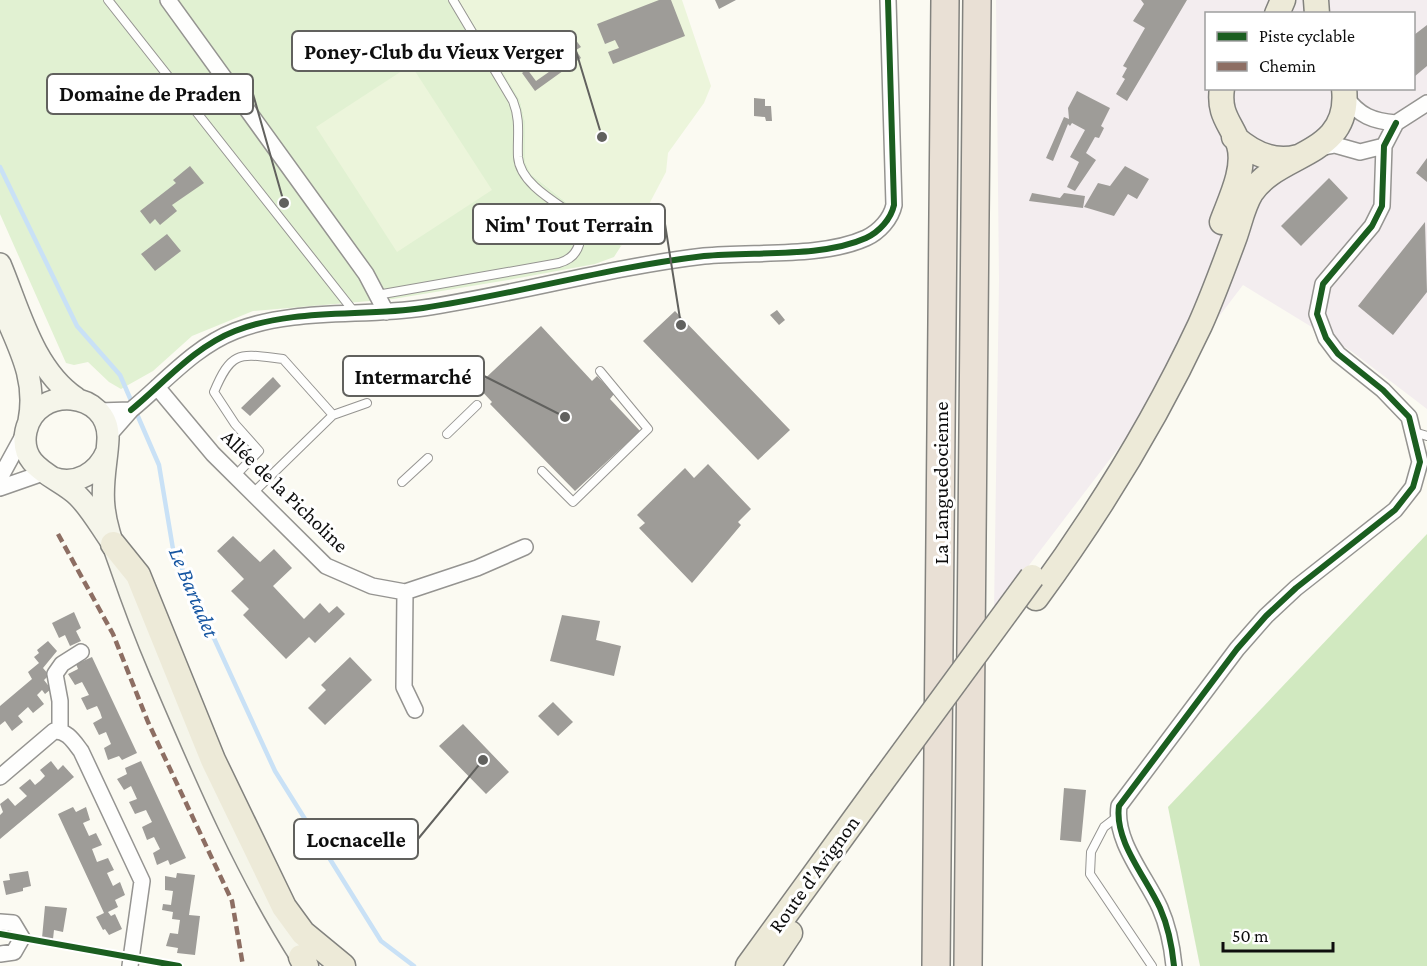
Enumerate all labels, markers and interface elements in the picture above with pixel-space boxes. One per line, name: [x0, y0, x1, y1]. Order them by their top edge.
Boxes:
legend: [1205, 12, 1415, 90]
text: Piste cyclable: [1259, 26, 1355, 46]
callout: Poney-Club du Vieux Verger: [292, 31, 576, 71]
text: Poney-Club du Vieux Verger: [304, 39, 564, 64]
text: Chemin: [1259, 56, 1316, 76]
callout: Domaine de Praden: [47, 74, 253, 114]
text: Domaine de Praden: [59, 81, 241, 106]
callout: Nim' Tout Terrain: [473, 204, 665, 244]
text: Nim' Tout Terrain: [485, 212, 653, 237]
callout: Intermarché: [343, 356, 484, 396]
text: Intermarché: [355, 364, 471, 389]
street label: La Languedocienne: [929, 402, 953, 564]
street label: Allée de la Picholine: [217, 424, 353, 558]
water label: Le Bartadet: [164, 543, 224, 641]
street label: Route d'Avignon: [764, 811, 864, 937]
callout: Locnacelle: [294, 819, 418, 859]
text: Locnacelle: [306, 827, 406, 852]
scale bar: [1223, 915, 1332, 953]
text: 50 m: [1232, 926, 1269, 946]

